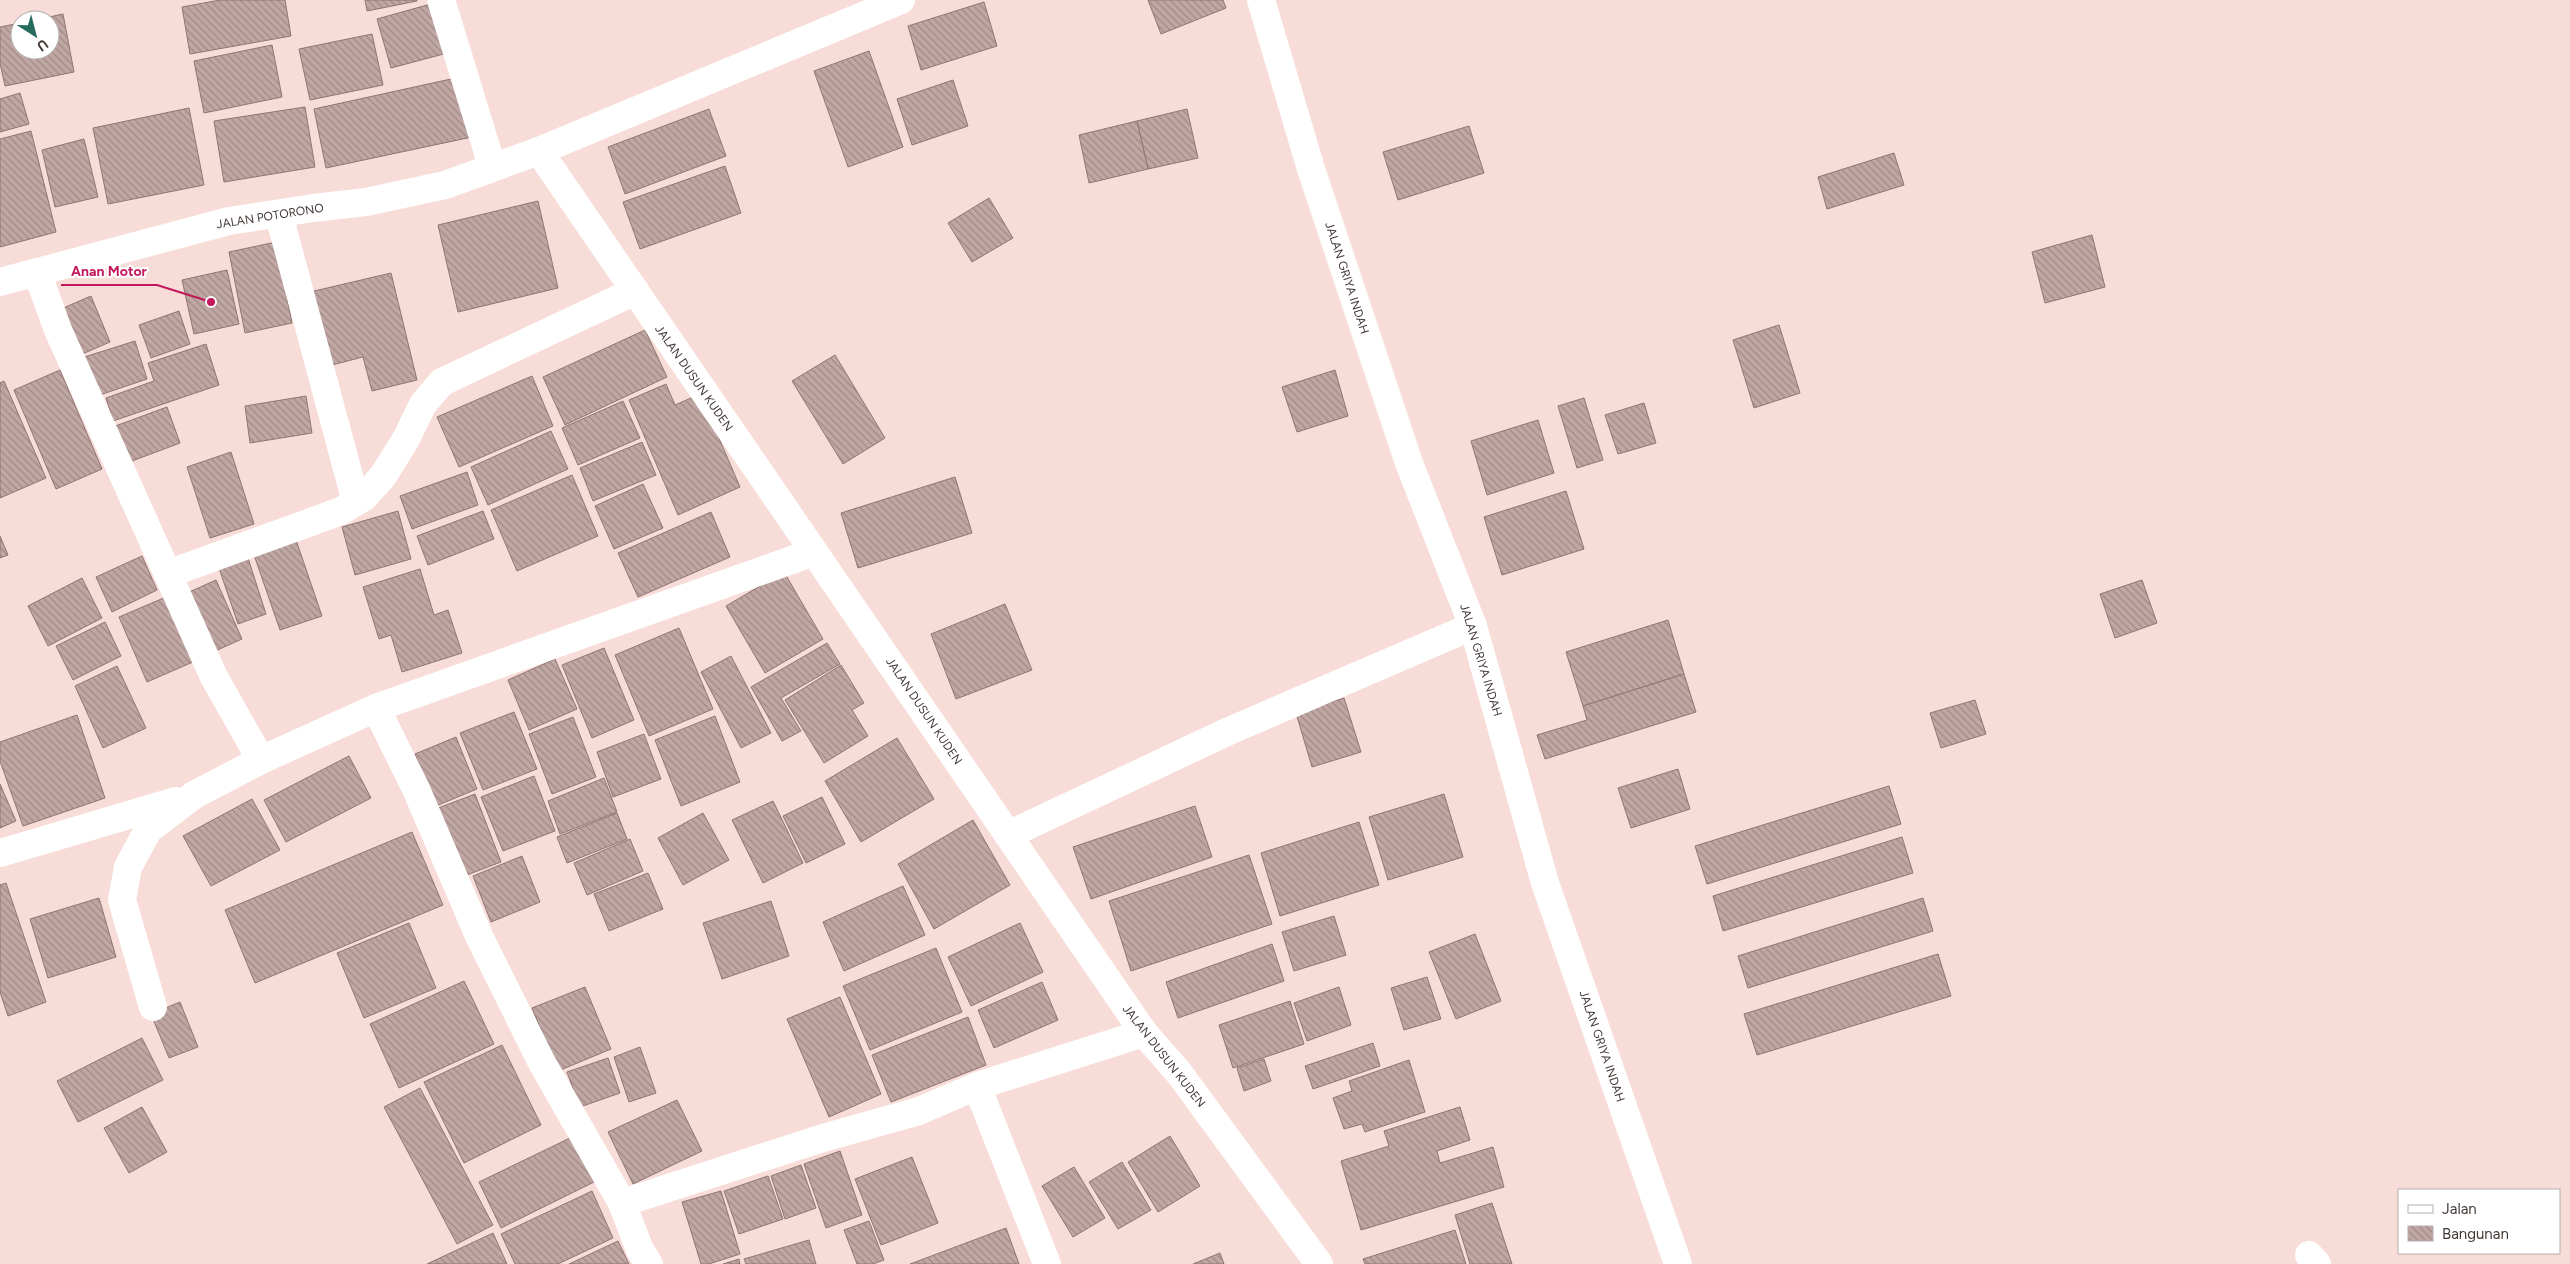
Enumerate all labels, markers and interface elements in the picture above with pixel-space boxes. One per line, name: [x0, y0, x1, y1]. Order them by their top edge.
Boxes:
north arrow: [10, 10, 60, 60]
text: U: [33, 35, 51, 55]
street label: JALAN POTORONO: [215, 201, 325, 231]
street label: JALAN GRIYA INDAH: [1322, 220, 1372, 336]
callout: Anan Motor: [61, 256, 157, 285]
text: Anan Motor: [71, 263, 148, 280]
street label: JALAN DUSUN KUDEN: [652, 322, 736, 434]
street label: JALAN GRIYA INDAH: [1457, 602, 1505, 718]
street label: JALAN DUSUN KUDEN: [883, 655, 965, 767]
street label: JALAN GRIYA INDAH: [1576, 988, 1628, 1104]
street label: JALAN DUSUN KUDEN: [1120, 1002, 1208, 1110]
legend: [2398, 1189, 2560, 1254]
text: Jalan: [2442, 1200, 2477, 1218]
text: Bangunan: [2442, 1225, 2509, 1243]

